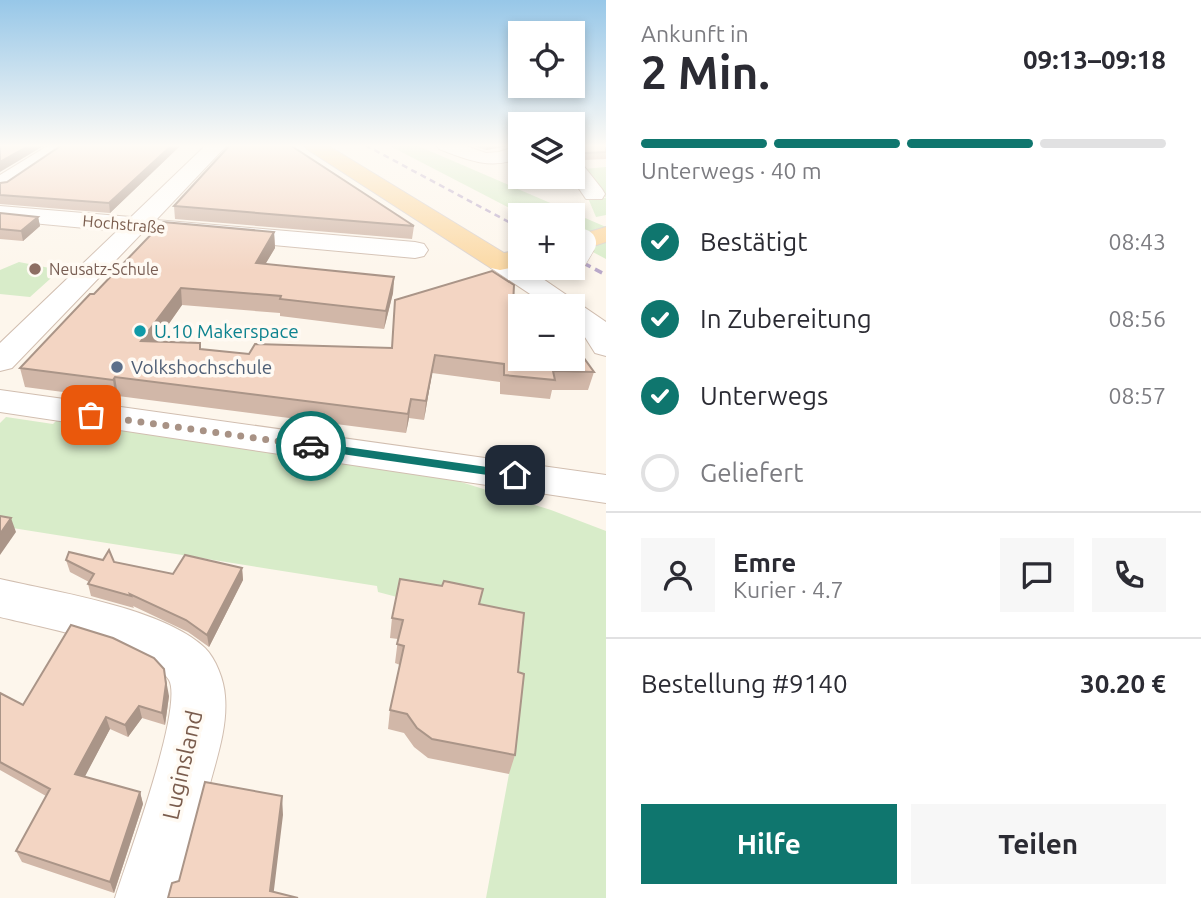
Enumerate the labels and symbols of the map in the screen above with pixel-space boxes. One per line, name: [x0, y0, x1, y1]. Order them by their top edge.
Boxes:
street label: Hochstraße: [82, 211, 166, 237]
place label: Neusatz-Schule: [49, 260, 159, 278]
marker: Neusatz-Schule: [27, 261, 43, 277]
place label: U.10 Makerspace: [154, 320, 299, 342]
marker: U.10 Makerspace: [132, 323, 148, 339]
place label: Volkshochschule: [131, 356, 272, 378]
marker: Volkshochschule: [109, 359, 125, 375]
pin: [61, 385, 121, 445]
courier: [276, 411, 346, 481]
pin: [485, 445, 545, 505]
street label: Luginsland: [157, 708, 207, 822]

